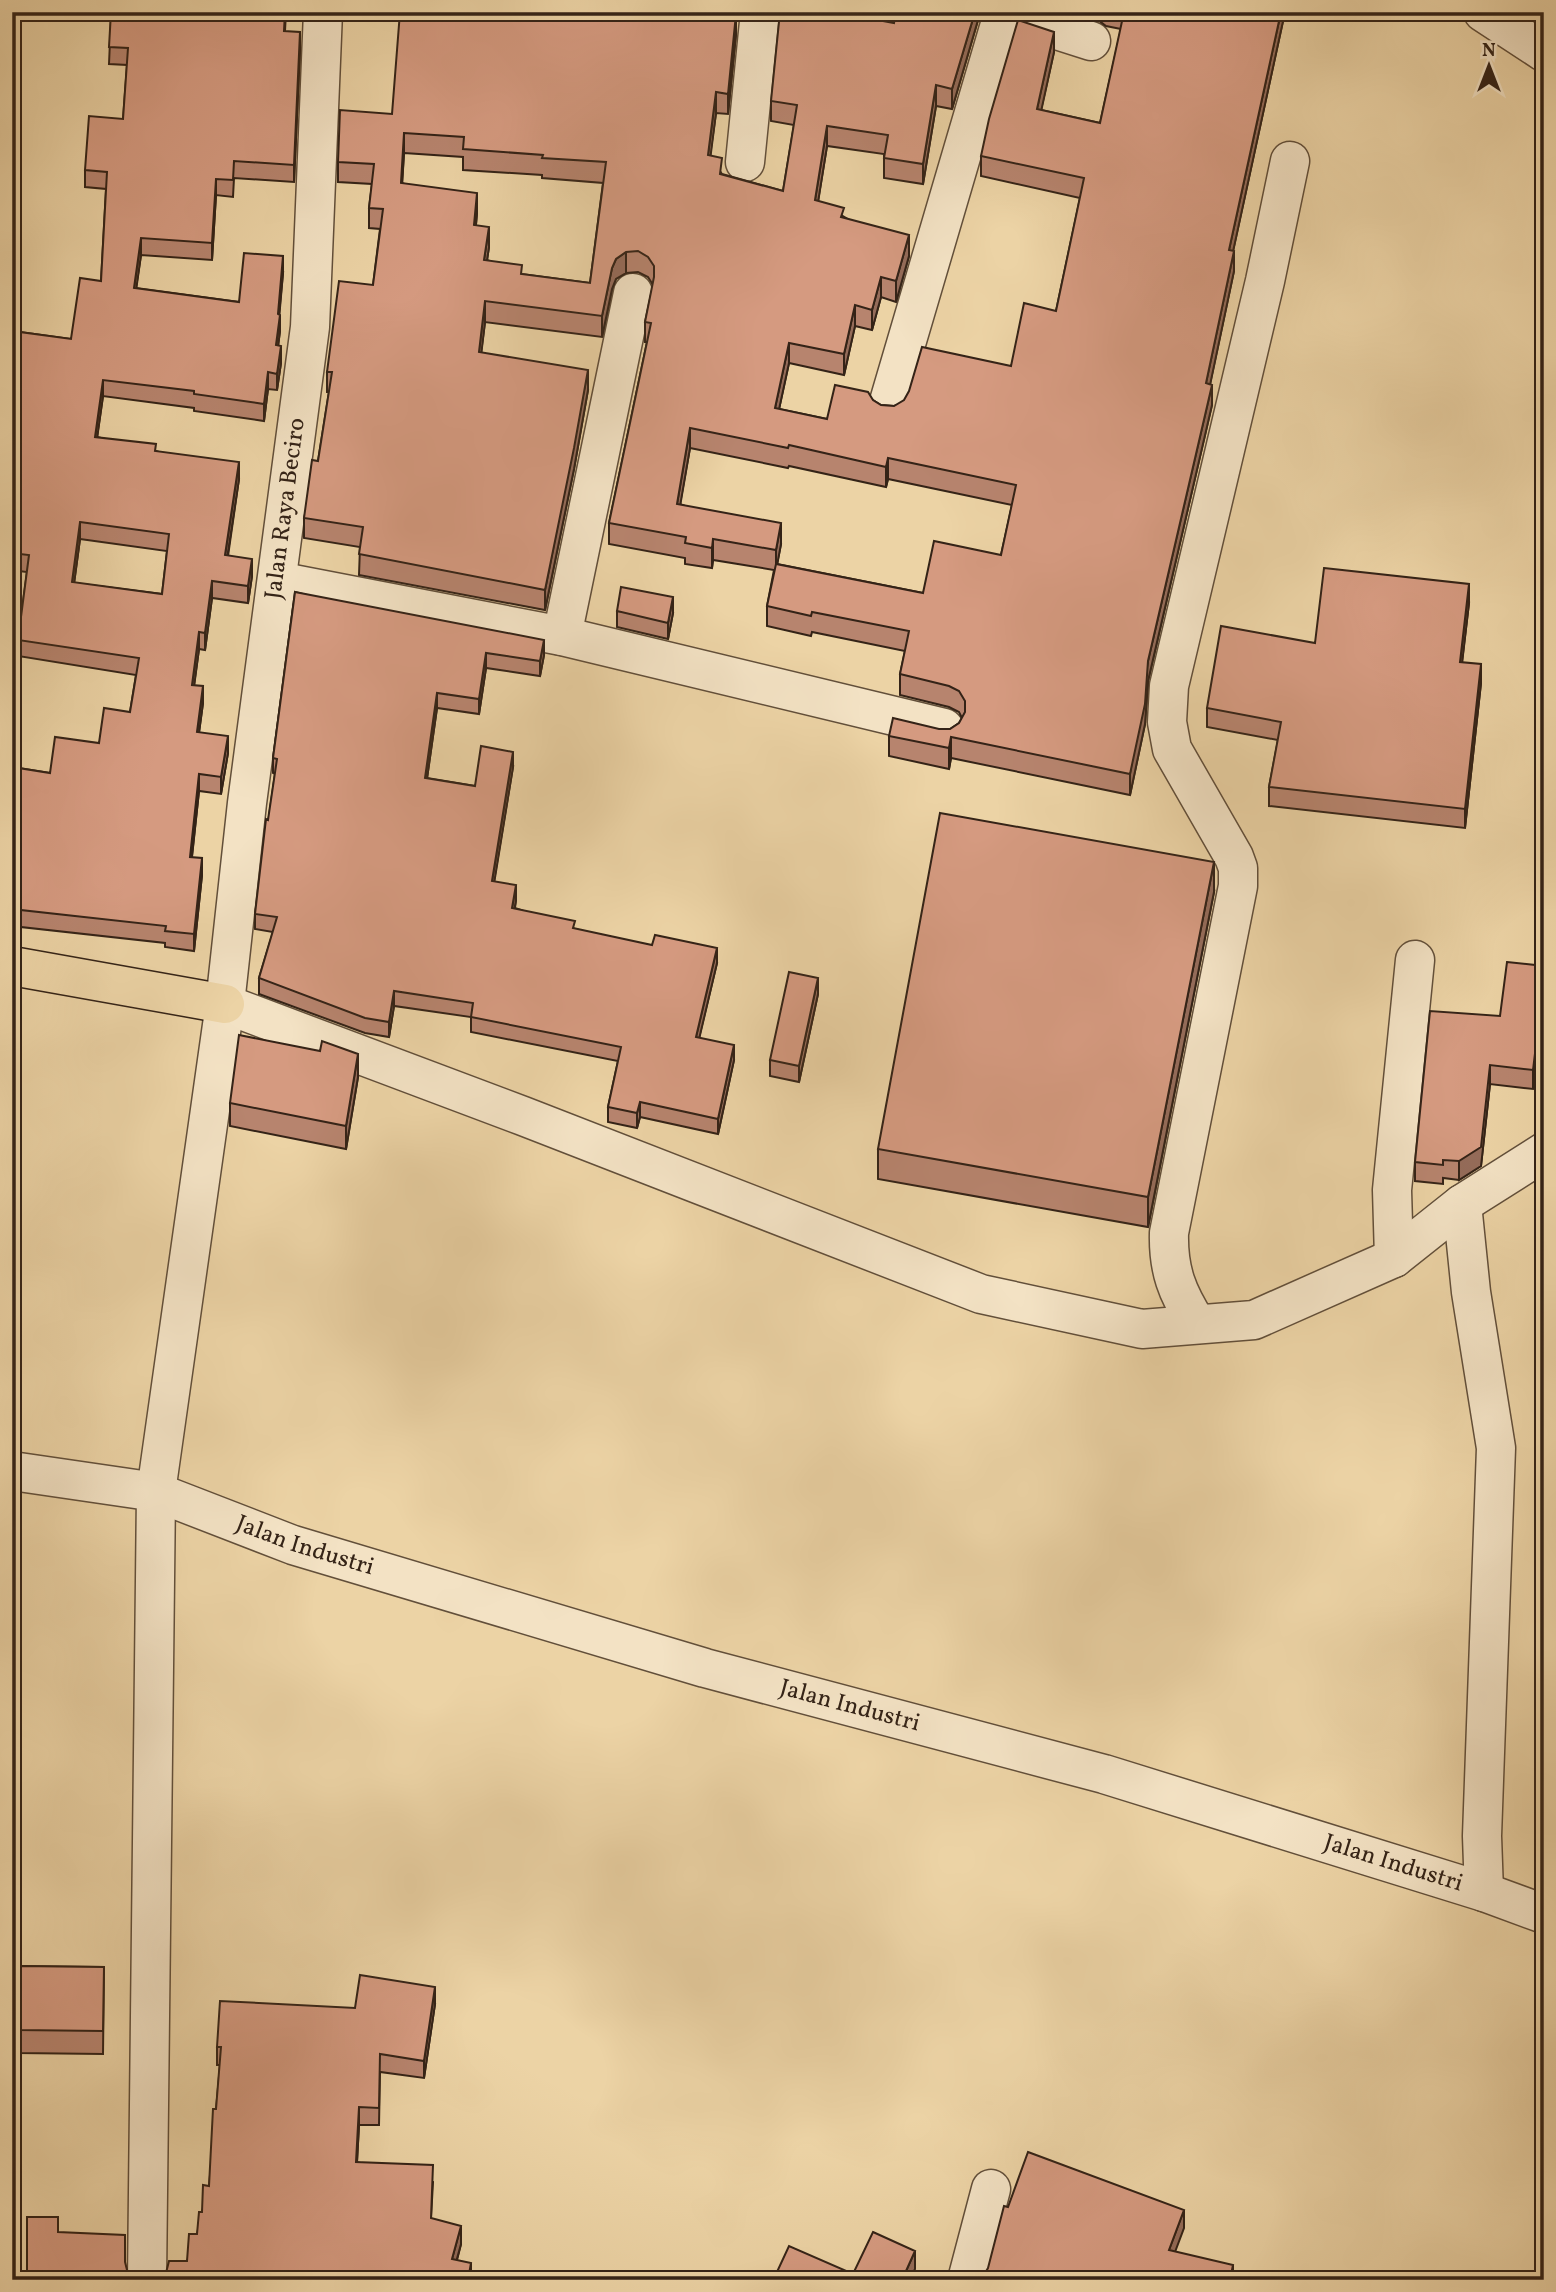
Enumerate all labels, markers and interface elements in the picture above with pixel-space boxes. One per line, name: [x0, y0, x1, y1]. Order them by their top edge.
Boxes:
north arrow: [1454, 32, 1524, 102]
text: N: [1482, 38, 1496, 64]
street label: Jalan Raya Beciro: [257, 416, 315, 601]
street label: Jalan Industri: [230, 1507, 378, 1585]
street label: Jalan Industri: [776, 1671, 924, 1741]
street label: Jalan Industri: [1319, 1826, 1467, 1901]

